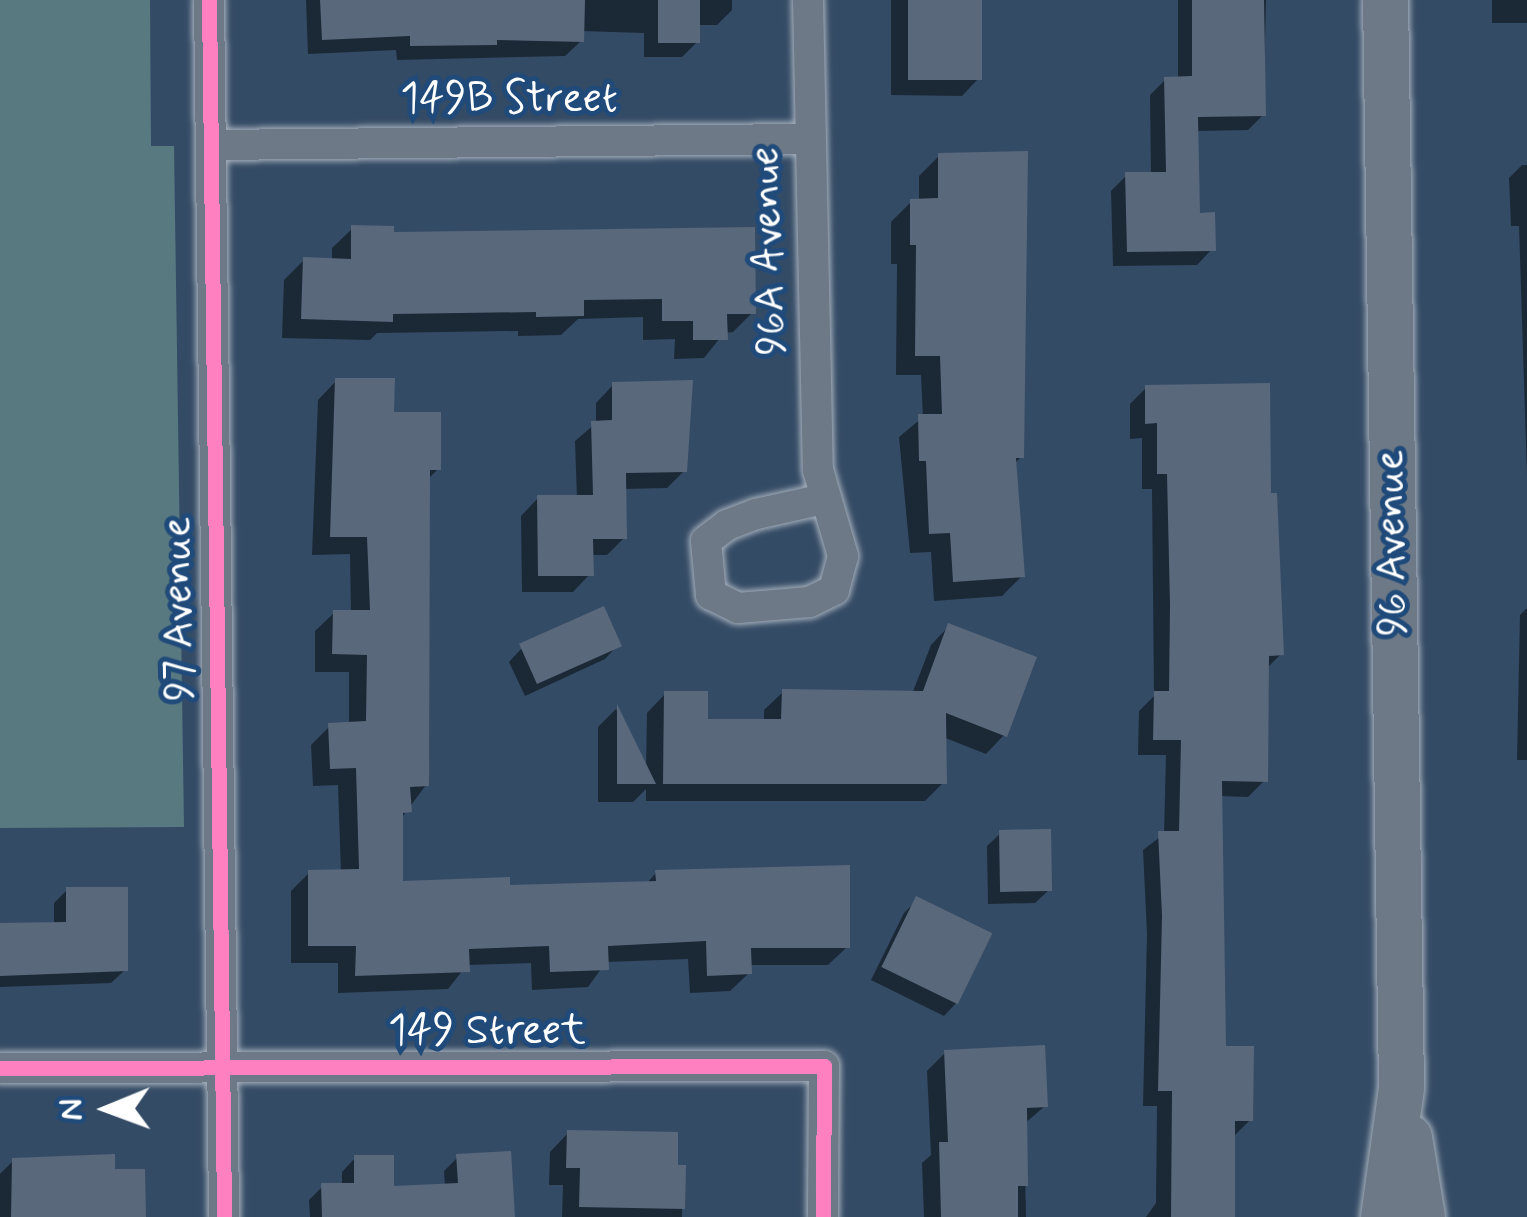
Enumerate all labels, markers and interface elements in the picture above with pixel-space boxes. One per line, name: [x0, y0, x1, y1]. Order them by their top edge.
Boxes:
street label: 149B Street: [397, 75, 621, 125]
street label: 96A Avenue: [741, 143, 799, 359]
street label: 96 Avenue: [1366, 449, 1420, 637]
street label: 97 Avenue: [153, 516, 207, 702]
street label: 149 Street: [388, 1007, 586, 1057]
north arrow: [48, 1049, 168, 1169]
text: N: [50, 1098, 94, 1121]

